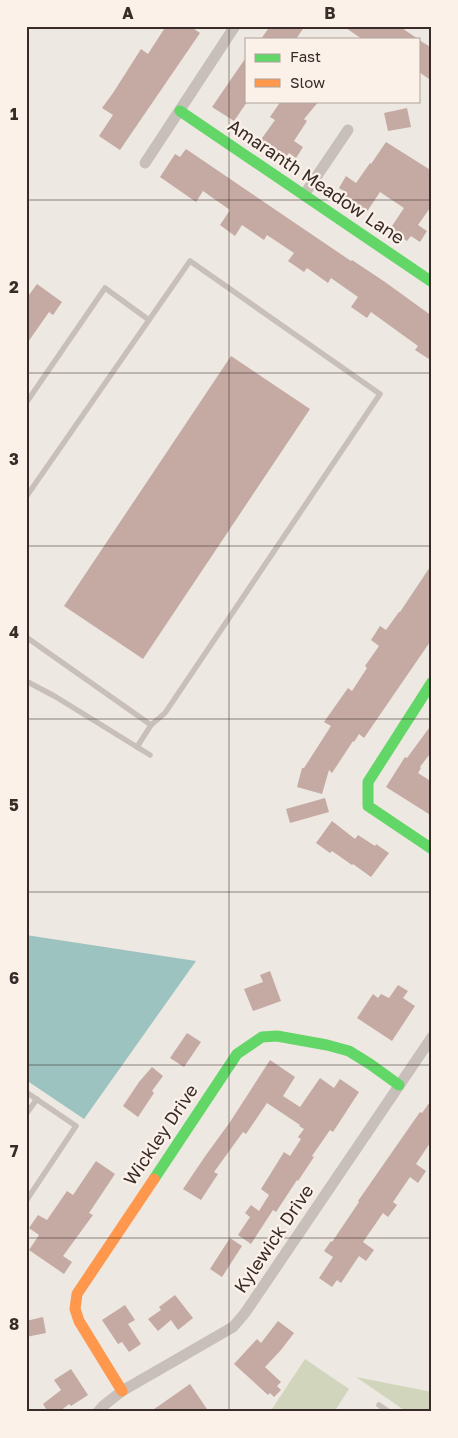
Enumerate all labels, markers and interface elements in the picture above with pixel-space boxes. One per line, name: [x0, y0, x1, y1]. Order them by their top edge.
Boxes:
text: A: [122, 3, 134, 23]
text: B: [324, 3, 336, 23]
legend: [245, 38, 420, 102]
text: Fast: [290, 47, 321, 65]
text: Slow: [290, 73, 325, 91]
text: 1: [10, 104, 18, 124]
street label: Amaranth Meadow Lane: [224, 114, 409, 248]
text: 2: [9, 277, 19, 297]
text: 3: [9, 449, 19, 469]
text: 4: [9, 622, 19, 642]
text: 5: [9, 795, 19, 815]
text: 6: [9, 968, 19, 988]
street label: Wickley Drive: [118, 1080, 202, 1189]
text: 7: [10, 1141, 19, 1161]
street label: Kylewick Drive: [229, 1180, 318, 1297]
text: 8: [9, 1314, 19, 1334]

